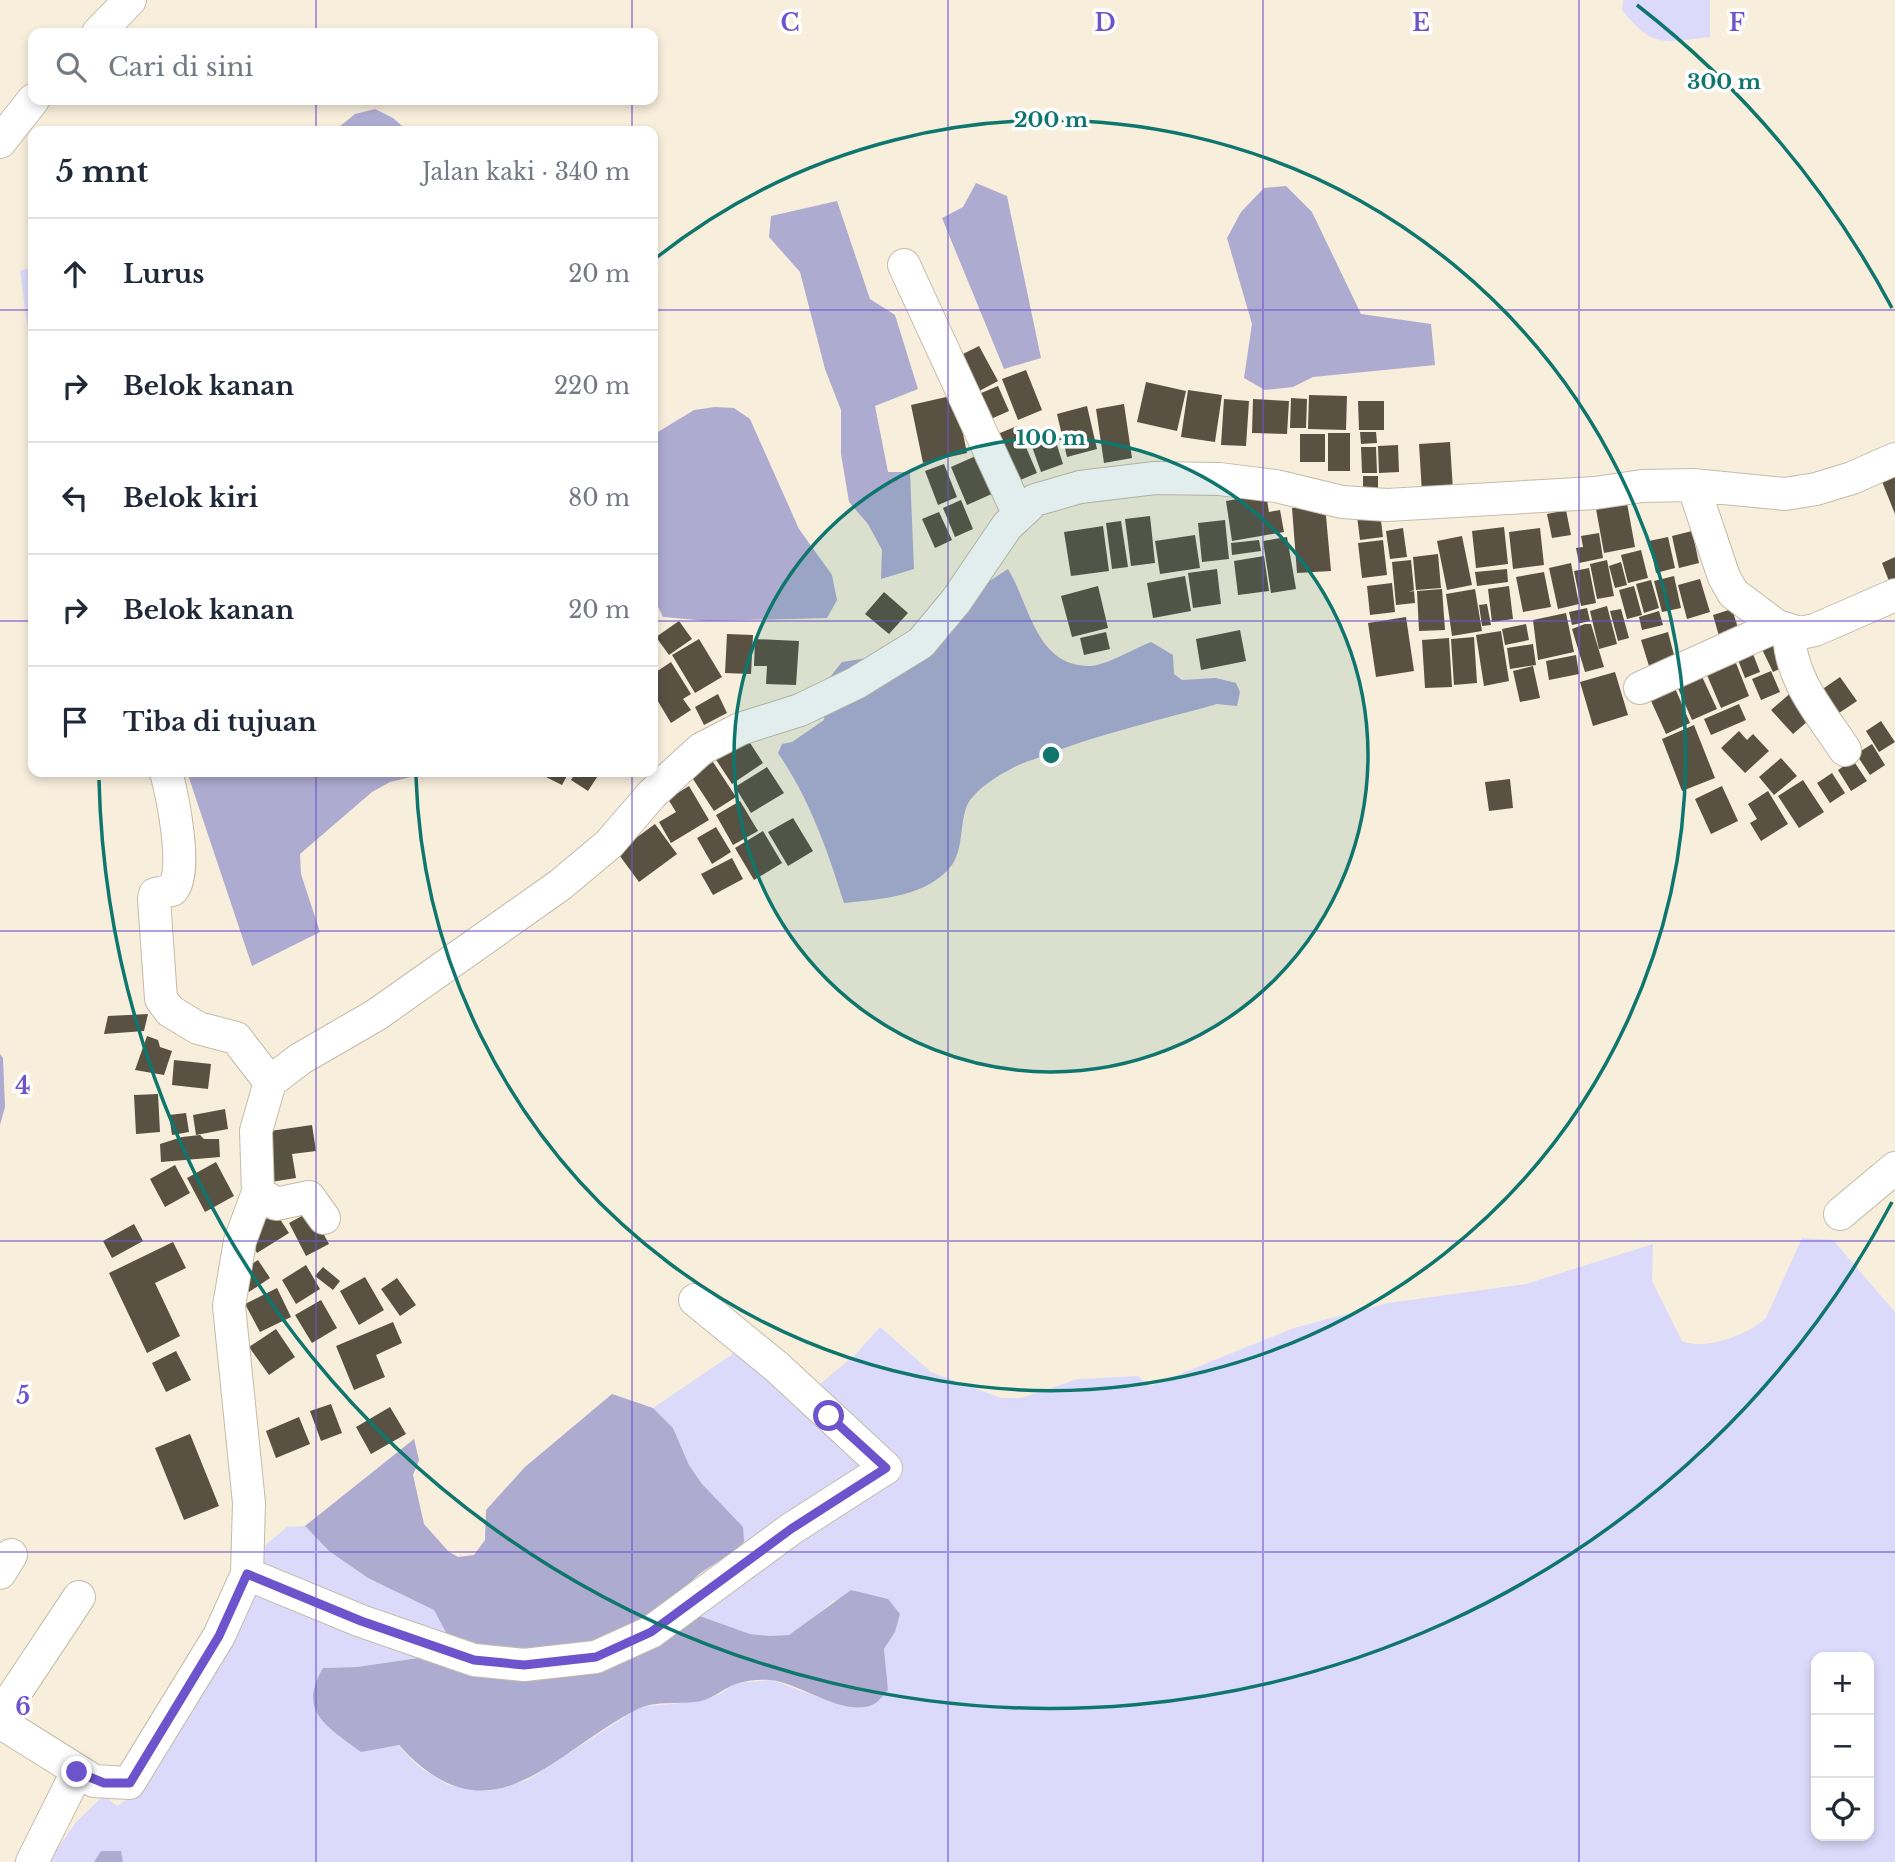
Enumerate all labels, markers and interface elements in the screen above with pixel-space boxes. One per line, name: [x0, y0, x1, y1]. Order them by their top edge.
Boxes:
text: C: [781, 9, 799, 37]
text: D: [1094, 9, 1116, 37]
text: E: [1412, 9, 1430, 37]
text: F: [1729, 9, 1745, 37]
search box: [28, 28, 658, 105]
icon: search: [52, 48, 90, 86]
text: Cari di sini: [108, 51, 253, 83]
text: 300 m: [1687, 69, 1761, 95]
text: 200 m: [1014, 107, 1088, 133]
text: 5 mnt: [56, 153, 148, 190]
text: Jalan kaki · 340 m: [422, 158, 630, 186]
icon: ahead: [56, 255, 94, 293]
text: Lurus: [123, 258, 204, 290]
text: 20 m: [568, 260, 630, 288]
icon: right: [56, 367, 94, 405]
text: Belok kanan: [123, 370, 294, 402]
text: 220 m: [554, 372, 630, 400]
text: 100 m: [1016, 425, 1086, 451]
icon: left: [56, 479, 94, 517]
text: Belok kiri: [123, 482, 258, 514]
text: 80 m: [568, 484, 630, 512]
icon: right: [56, 591, 94, 629]
text: Belok kanan: [123, 594, 294, 626]
text: 20 m: [568, 596, 630, 624]
icon: arrive: [56, 703, 94, 741]
text: Tiba di tujuan: [123, 706, 317, 738]
centre of rings: [1039, 743, 1063, 767]
text: 4: [15, 1072, 31, 1100]
text: 5: [16, 1382, 30, 1410]
route start: [813, 1400, 844, 1431]
map controls: [1811, 1652, 1874, 1841]
button: +: [1811, 1652, 1874, 1715]
text: 6: [15, 1693, 31, 1721]
button: −: [1811, 1715, 1874, 1778]
route end: [61, 1756, 92, 1787]
button: locate: [1811, 1778, 1874, 1841]

